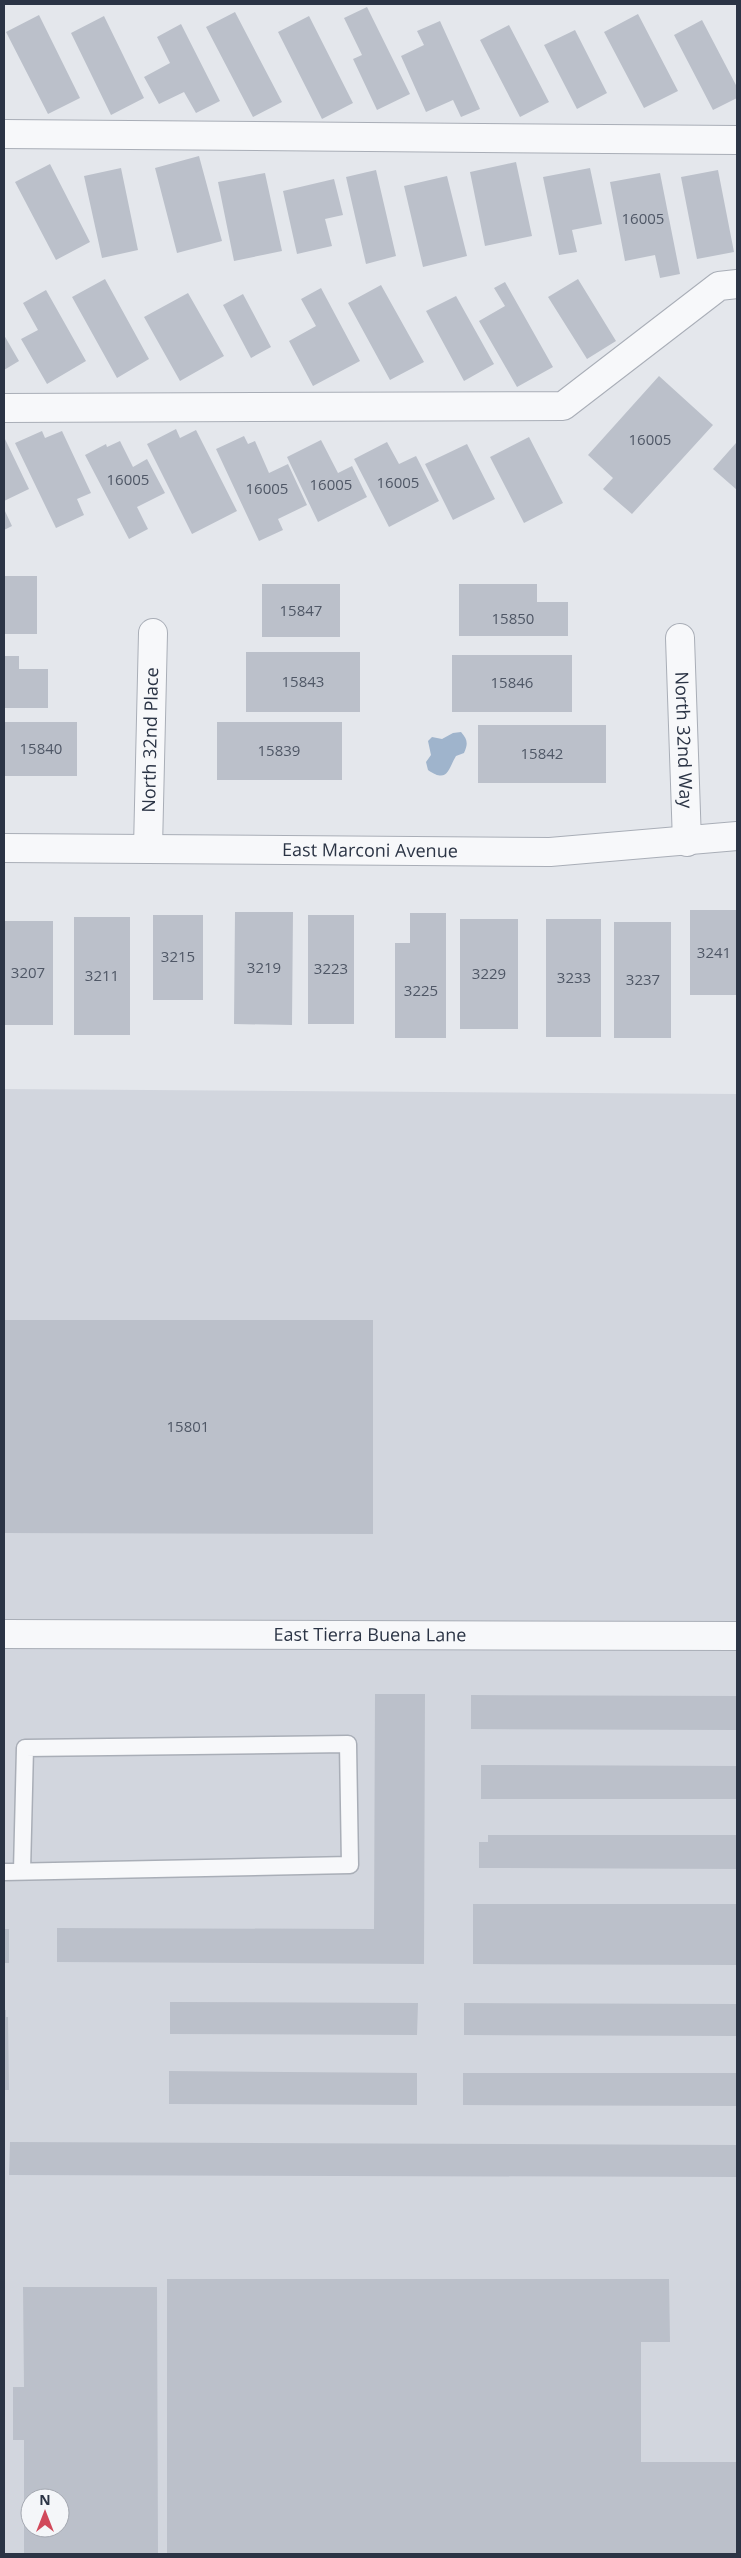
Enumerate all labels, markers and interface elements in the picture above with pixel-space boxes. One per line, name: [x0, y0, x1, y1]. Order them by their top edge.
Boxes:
house number: 16005: [622, 208, 664, 228]
house number: 16005: [629, 429, 671, 449]
house number: 16005: [107, 469, 149, 489]
house number: 16005: [377, 472, 419, 492]
house number: 16005: [310, 474, 352, 494]
house number: 16005: [246, 478, 288, 498]
house number: 15847: [280, 600, 322, 620]
house number: 15850: [492, 608, 534, 628]
street label: North 32nd Place: [136, 667, 163, 813]
house number: 15843: [282, 671, 324, 691]
street label: North 32nd Way: [670, 671, 699, 810]
house number: 15846: [491, 672, 533, 692]
house number: 15840: [20, 738, 62, 758]
house number: 15839: [258, 740, 300, 760]
house number: 15842: [521, 743, 563, 763]
street label: East Marconi Avenue: [282, 837, 458, 862]
house number: 3241: [697, 942, 731, 962]
house number: 3215: [161, 946, 195, 966]
house number: 3219: [247, 957, 281, 977]
house number: 3223: [314, 958, 348, 978]
house number: 3207: [11, 962, 45, 982]
house number: 3229: [472, 963, 506, 983]
house number: 3211: [85, 965, 119, 985]
house number: 3233: [557, 967, 591, 987]
house number: 3237: [626, 969, 660, 989]
house number: 3225: [404, 980, 438, 1000]
house number: 15801: [167, 1416, 209, 1436]
street label: East Tierra Buena Lane: [274, 1622, 466, 1646]
north arrow: [20, 2488, 70, 2538]
text: N: [39, 2490, 51, 2509]

